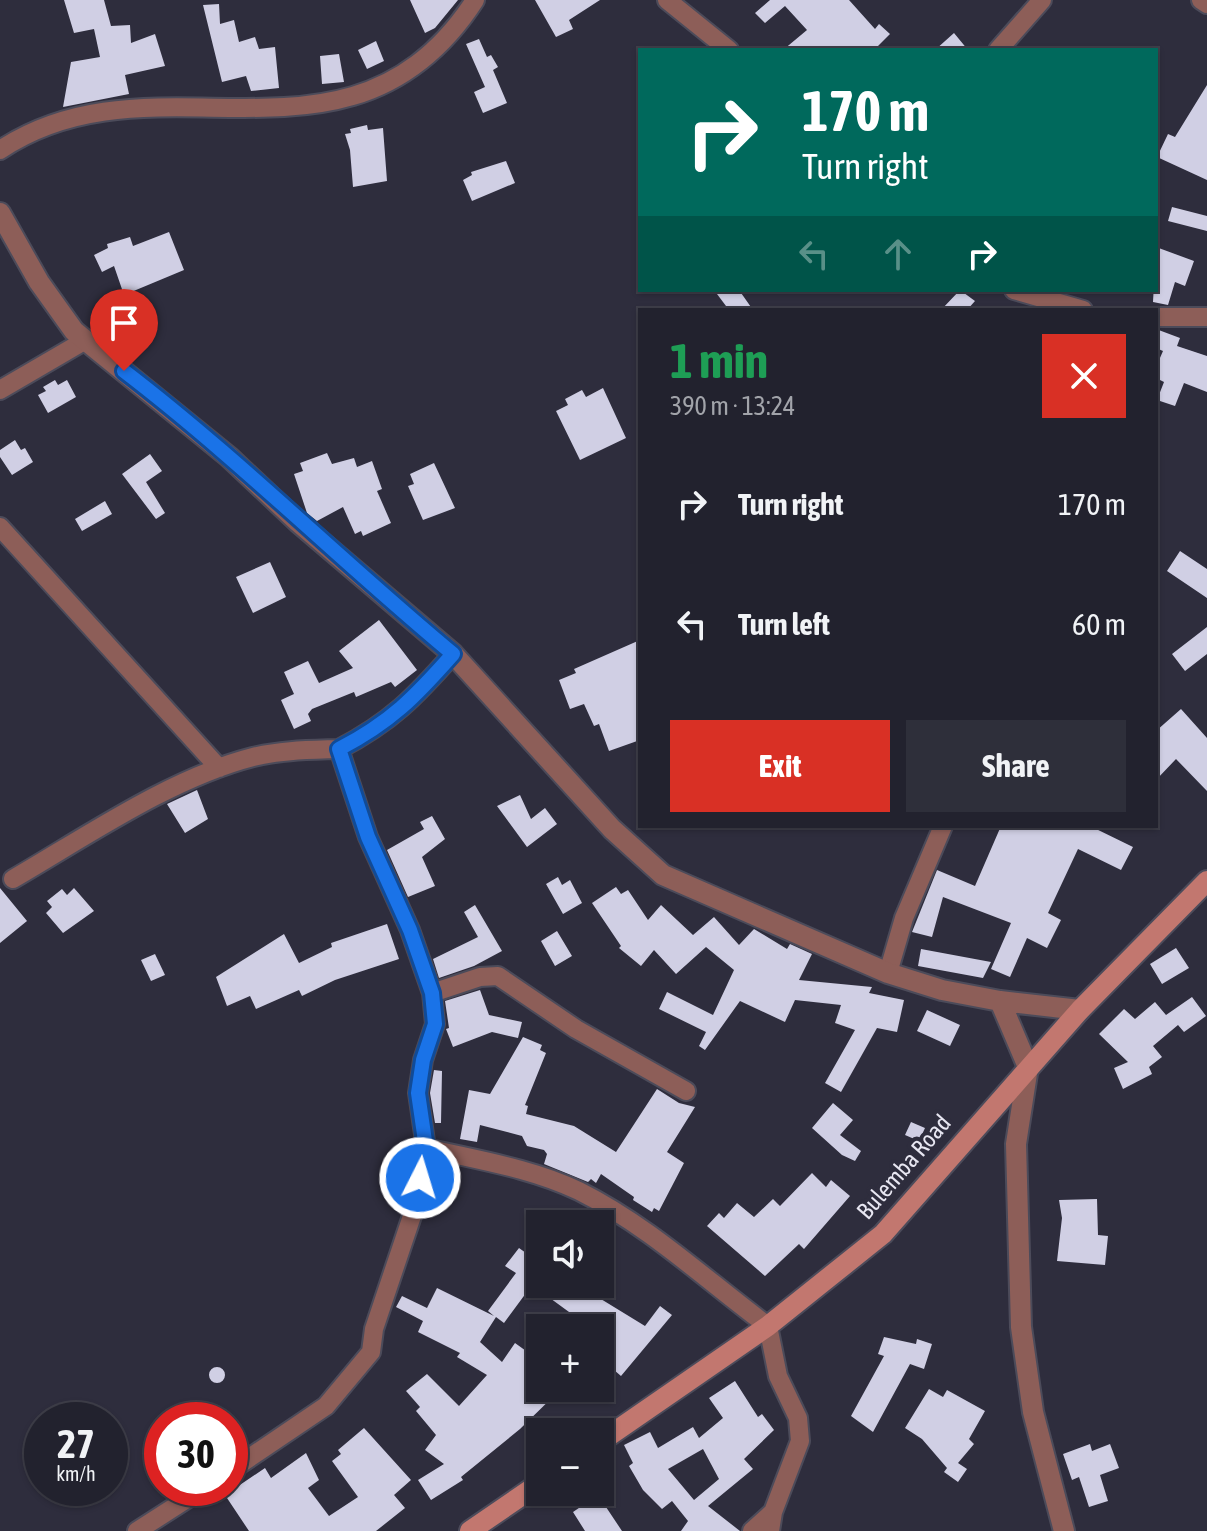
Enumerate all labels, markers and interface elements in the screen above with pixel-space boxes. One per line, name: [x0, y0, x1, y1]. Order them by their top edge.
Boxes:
text: 170 m: [802, 79, 929, 143]
icon: right: [670, 80, 774, 184]
text: Turn right: [802, 145, 929, 187]
icon: left: [792, 232, 836, 276]
icon: ahead: [876, 232, 920, 276]
icon: right: [960, 232, 1004, 276]
pin: [90, 289, 158, 371]
icon: arrive: [102, 301, 146, 345]
text: 1 min: [670, 333, 768, 388]
button: close: [1042, 334, 1126, 418]
text: 390 m · 13:24: [670, 391, 795, 421]
icon: right: [670, 482, 714, 526]
text: Turn right: [738, 487, 844, 521]
text: 170 m: [1058, 487, 1126, 521]
icon: left: [670, 602, 714, 646]
text: Turn left: [738, 607, 830, 641]
text: 60 m: [1072, 607, 1126, 641]
button: Exit: [670, 720, 890, 812]
button: Share: [906, 720, 1126, 812]
street label: Bulemba Road: [851, 1109, 956, 1224]
position arrow: [378, 1136, 462, 1220]
map controls: [526, 1210, 614, 1506]
button: sound: [526, 1210, 614, 1298]
button: +: [526, 1314, 614, 1402]
speed limit sign: 30: [144, 1402, 248, 1506]
button: −: [526, 1418, 614, 1506]
text: 27: [57, 1421, 95, 1466]
text: km/h: [56, 1462, 96, 1485]

